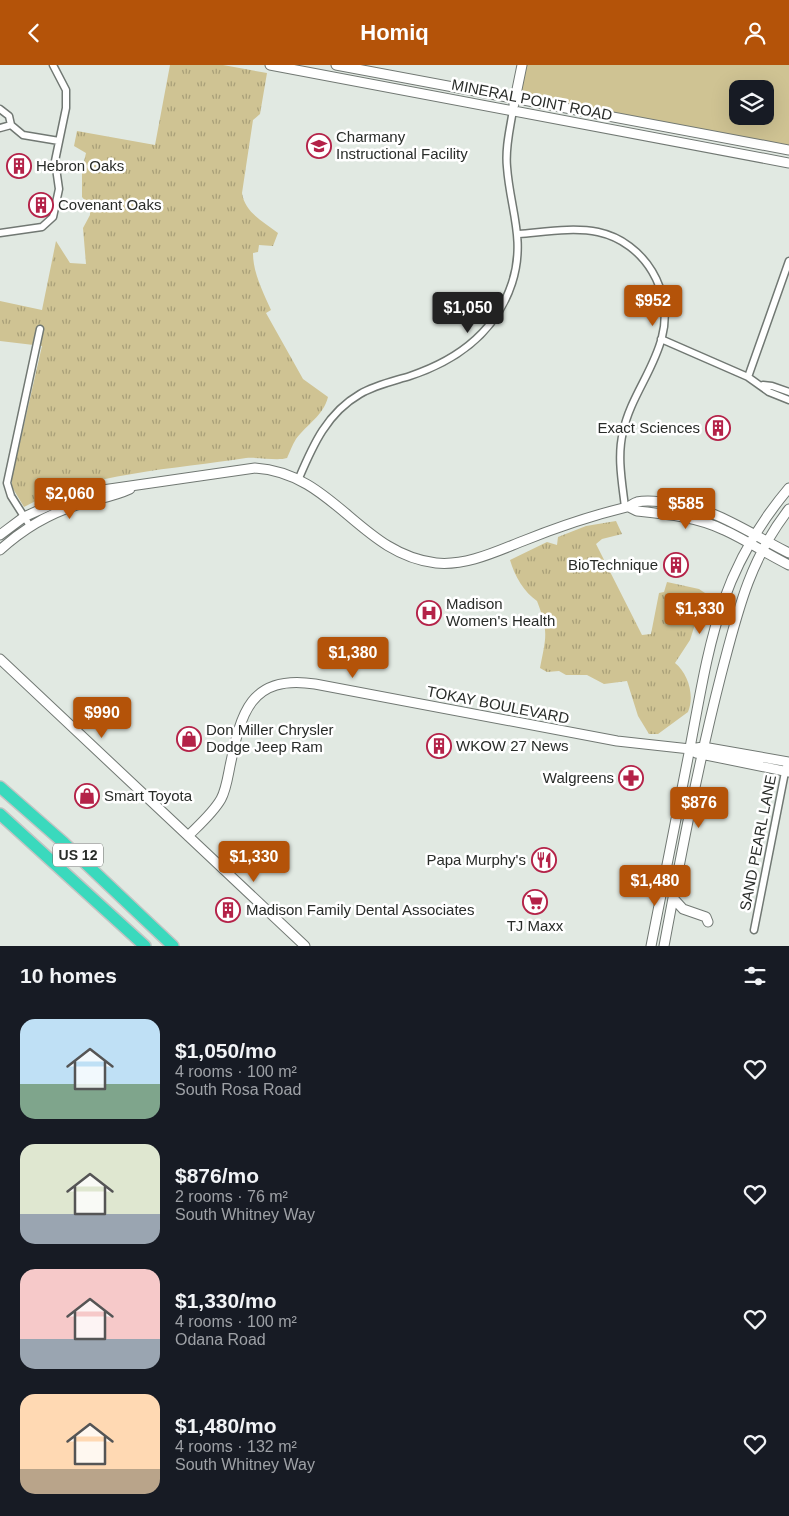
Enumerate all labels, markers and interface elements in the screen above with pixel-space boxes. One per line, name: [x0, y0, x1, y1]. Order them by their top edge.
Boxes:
icon: back: [20, 19, 48, 47]
icon: person: [741, 19, 769, 47]
text: Homiq: [360, 20, 429, 45]
street label: MINERAL POINT ROAD: [450, 76, 614, 123]
map controls: [729, 80, 774, 125]
button: layers: [729, 80, 774, 125]
place label: Charmany Instructional Facility: [336, 128, 468, 162]
school or university icon: Charmany Instructional Facility: [306, 133, 332, 159]
building icon: Hebron Oaks: [6, 153, 32, 179]
place label: Hebron Oaks: [36, 157, 124, 174]
building icon: Covenant Oaks: [28, 192, 54, 218]
place label: Covenant Oaks: [58, 196, 161, 213]
pin: $952: [623, 285, 683, 327]
pin: $1,050: [427, 291, 509, 334]
text: $952: [635, 292, 671, 309]
text: $1,050: [444, 299, 492, 316]
building icon: Exact Sciences: [705, 415, 731, 441]
place label: Exact Sciences: [597, 419, 700, 436]
pin: $2,060: [29, 477, 111, 520]
text: $2,060: [46, 485, 94, 502]
pin: $585: [656, 487, 716, 530]
text: $585: [668, 495, 704, 512]
building icon: BioTechnique: [663, 552, 689, 578]
place label: BioTechnique: [568, 556, 658, 573]
pin: $1,330: [659, 593, 741, 635]
place label: Madison Women's Health: [446, 595, 555, 629]
hospital icon: Madison Women's Health: [416, 600, 442, 626]
text: $1,330: [676, 600, 724, 617]
pin: $1,380: [312, 637, 394, 679]
text: $1,380: [329, 644, 377, 661]
street label: TOKAY BOULEVARD: [425, 682, 571, 727]
pin: $990: [72, 697, 132, 739]
text: $990: [84, 704, 120, 721]
place label: Don Miller Chrysler Dodge Jeep Ram: [206, 721, 334, 755]
shop icon: Don Miller Chrysler Dodge Jeep Ram: [176, 726, 202, 752]
building icon: WKOW 27 News: [426, 733, 452, 759]
place label: WKOW 27 News: [456, 737, 569, 754]
pharmacy icon: Walgreens: [618, 765, 644, 791]
place label: Walgreens: [543, 769, 614, 786]
street label: SAND PEARL LANE: [736, 774, 779, 912]
shop icon: Smart Toyota: [74, 783, 100, 809]
place label: Smart Toyota: [104, 787, 193, 804]
pin: $876: [669, 787, 729, 829]
text: $876: [681, 794, 717, 811]
pin: $1,330: [213, 841, 295, 883]
road number: US 12: [53, 843, 103, 867]
restaurant icon: Papa Murphy's: [531, 847, 557, 873]
text: $1,330: [230, 848, 278, 865]
place label: Papa Murphy's: [426, 851, 526, 868]
pin: $1,480: [614, 865, 696, 907]
text: $1,480: [631, 872, 679, 889]
supermarket icon: TJ Maxx: [522, 889, 548, 915]
building icon: Madison Family Dental Associates: [215, 897, 241, 923]
place label: Madison Family Dental Associates: [246, 901, 474, 918]
place label: TJ Maxx: [507, 917, 564, 934]
icon: filters: [741, 962, 769, 990]
text: 10 homes: [20, 964, 117, 987]
icon: home: [60, 1039, 120, 1099]
text: $1,050/mo: [175, 1039, 277, 1062]
icon: heart: [741, 1055, 769, 1083]
text: 4 rooms · 100 m²: [175, 1063, 297, 1080]
text: South Rosa Road: [175, 1081, 301, 1098]
icon: home: [60, 1164, 120, 1224]
text: $876/mo: [175, 1164, 259, 1187]
icon: heart: [741, 1180, 769, 1208]
text: 2 rooms · 76 m²: [175, 1188, 288, 1205]
text: South Whitney Way: [175, 1206, 315, 1223]
icon: home: [60, 1289, 120, 1349]
text: $1,330/mo: [175, 1289, 277, 1312]
icon: heart: [741, 1305, 769, 1333]
text: 4 rooms · 100 m²: [175, 1313, 297, 1330]
text: Odana Road: [175, 1331, 266, 1348]
icon: home: [60, 1414, 120, 1474]
text: $1,480/mo: [175, 1414, 277, 1437]
icon: heart: [741, 1430, 769, 1458]
text: 4 rooms · 132 m²: [175, 1438, 297, 1455]
text: South Whitney Way: [175, 1456, 315, 1473]

